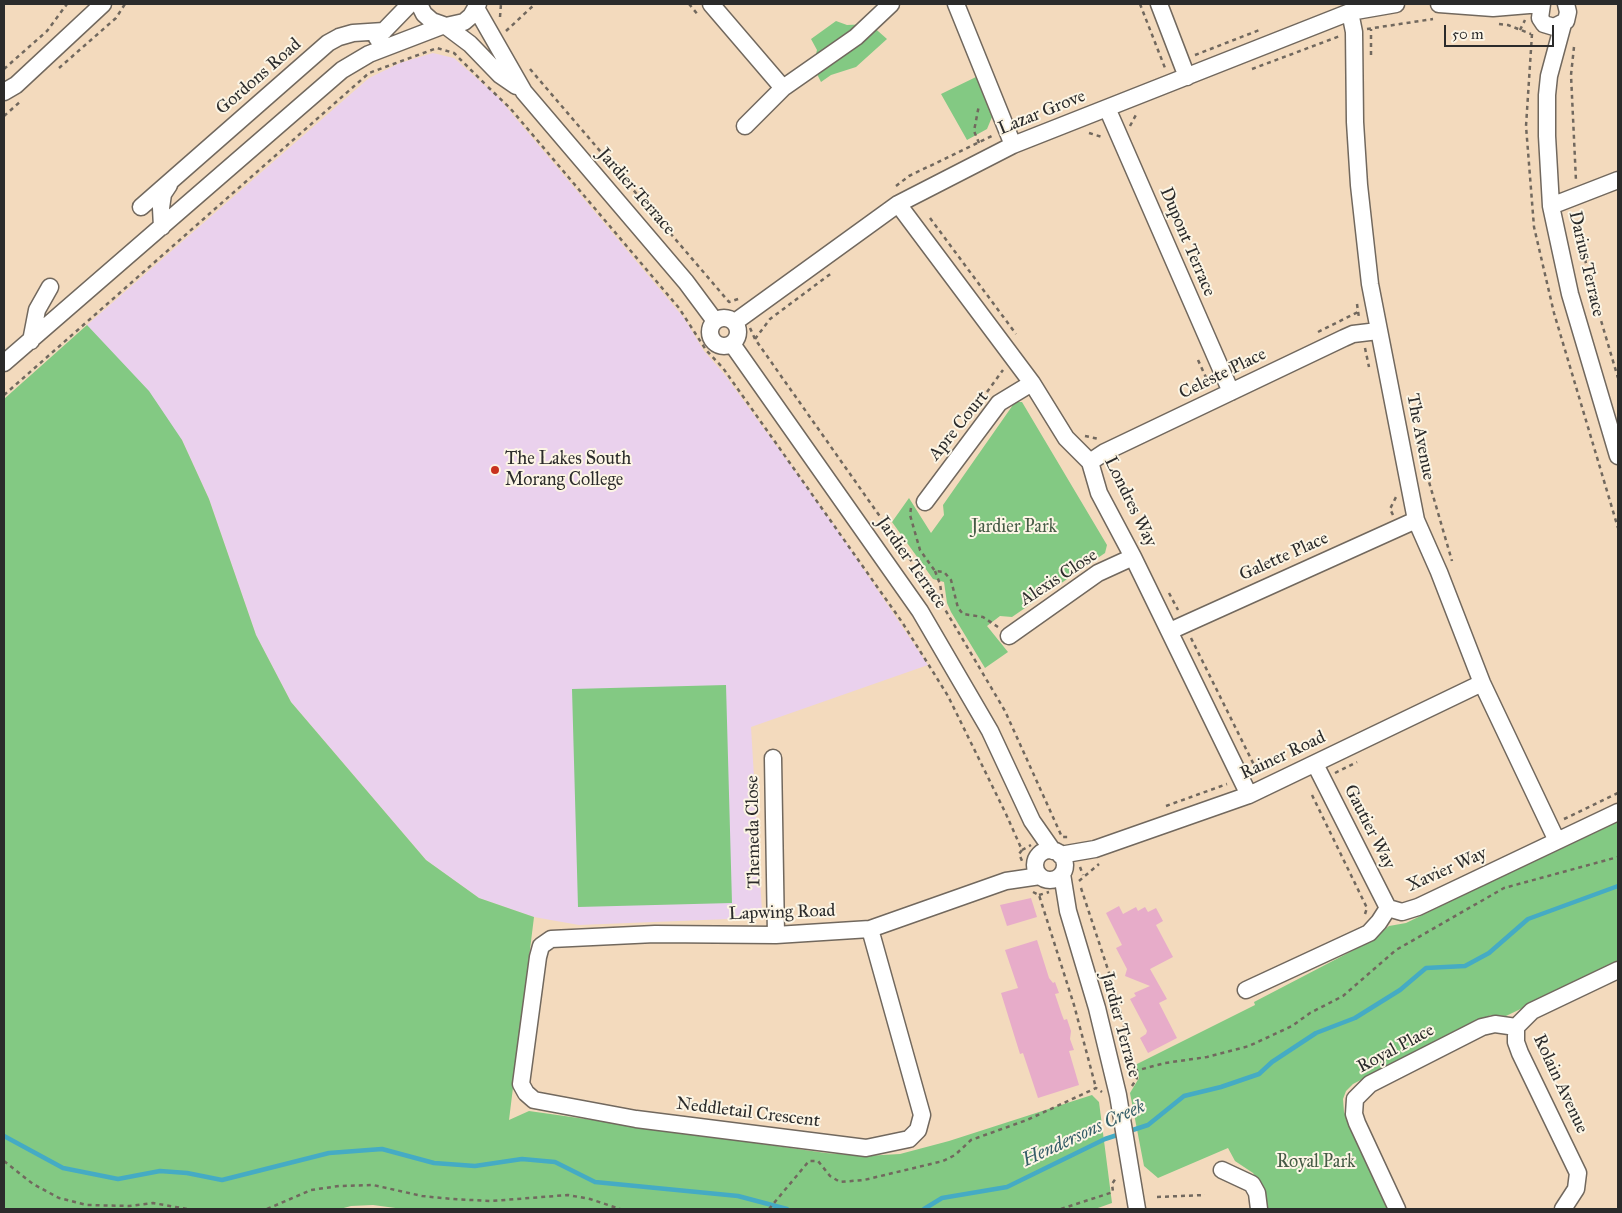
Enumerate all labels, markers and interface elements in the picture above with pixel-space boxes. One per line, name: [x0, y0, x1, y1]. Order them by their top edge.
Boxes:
scale bar: [1447, 15, 1557, 47]
text: 50 m: [1452, 25, 1484, 43]
street label: Gordons Road: [212, 34, 306, 120]
street label: Lazar Grove: [995, 86, 1089, 140]
street label: Jardier Terrace: [593, 144, 679, 240]
street label: Dupont Terrace: [1154, 184, 1220, 300]
street label: Darius Terrace: [1563, 209, 1609, 319]
street label: Celeste Place: [1176, 344, 1270, 404]
street label: Apre Court: [924, 387, 994, 465]
street label: The Avenue: [1401, 392, 1439, 482]
place label: The Lakes South Morang College: [505, 449, 631, 492]
street label: Londres Way: [1099, 453, 1161, 551]
marker: The Lakes South Morang College: [489, 464, 501, 476]
street label: Jardier Terrace: [871, 513, 951, 613]
park label: Jardier Park: [971, 517, 1057, 539]
street label: Galette Place: [1236, 528, 1332, 586]
street label: Alexis Close: [1016, 545, 1102, 611]
street label: Rainer Road: [1237, 727, 1329, 785]
street label: Themeda Close: [742, 775, 766, 889]
street label: Gautier Way: [1339, 781, 1399, 873]
street label: Xavier Way: [1404, 843, 1490, 897]
street label: Lapwing Road: [728, 900, 836, 926]
street label: Jardier Terrace: [1096, 970, 1144, 1080]
street label: Royal Place: [1354, 1020, 1438, 1078]
street label: Rolain Avenue: [1528, 1031, 1592, 1137]
street label: Neddletail Crescent: [675, 1093, 821, 1133]
water label: Hendersons Creek: [1019, 1095, 1149, 1173]
park label: Royal Park: [1277, 1152, 1355, 1174]

